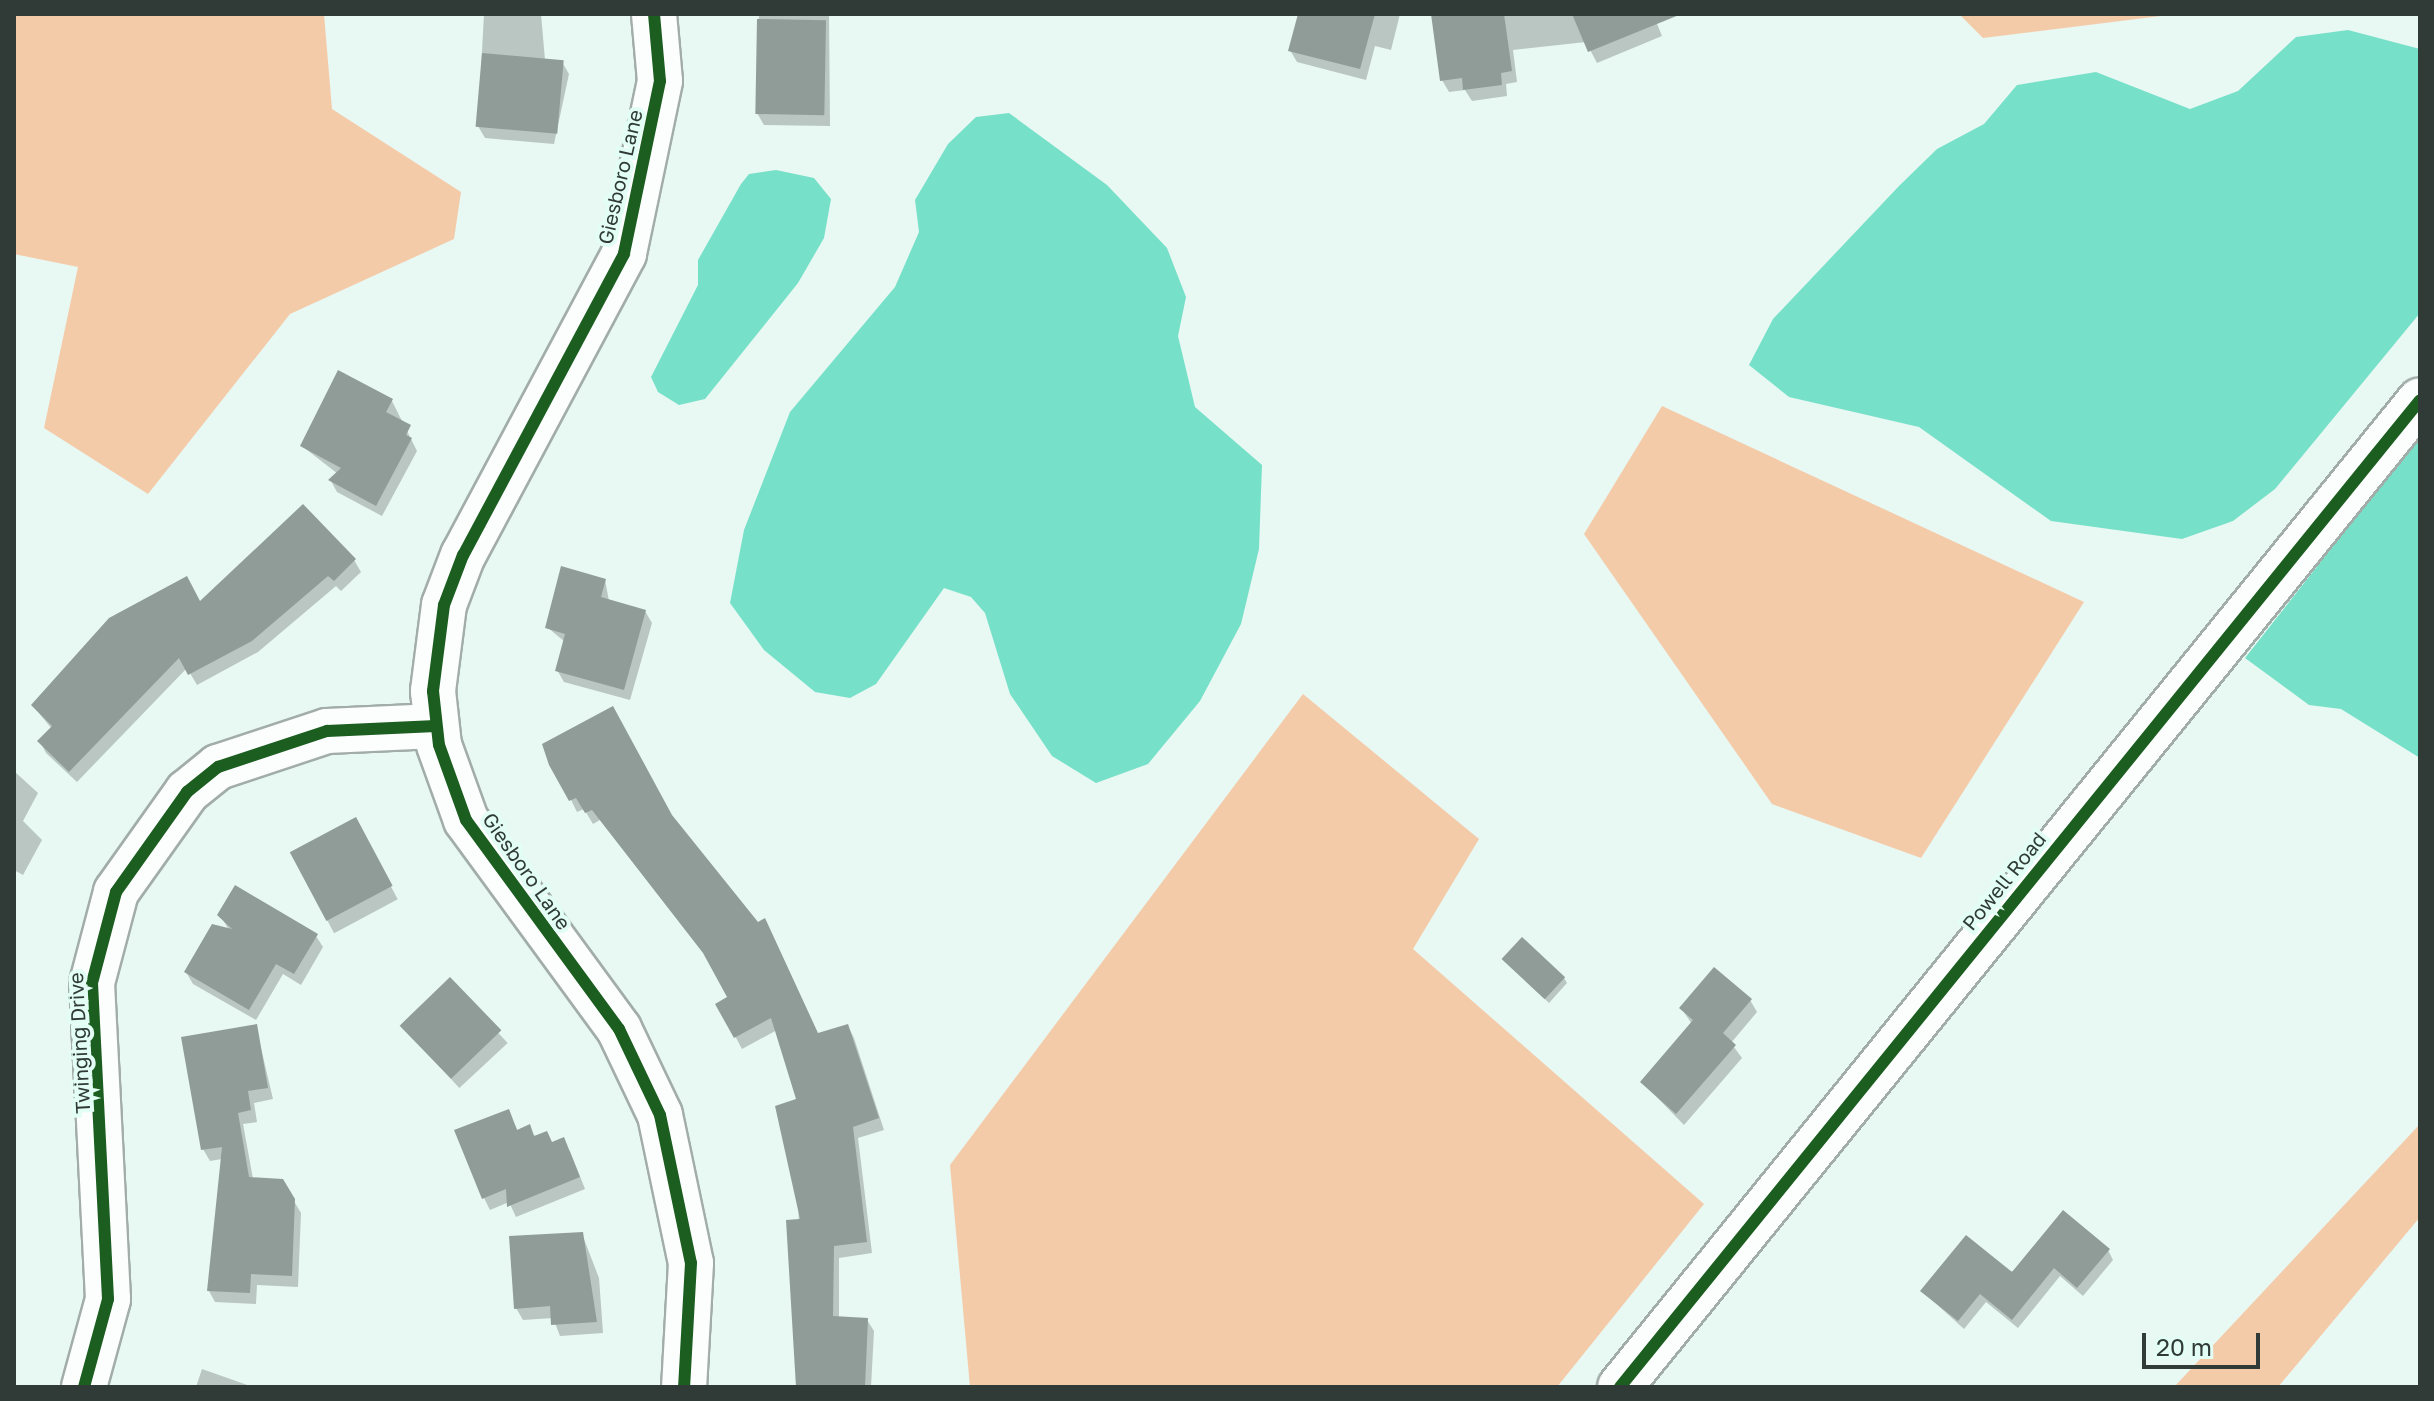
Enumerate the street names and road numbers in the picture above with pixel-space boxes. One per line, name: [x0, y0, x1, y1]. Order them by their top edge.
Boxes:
street label: Giesboro Lane: [593, 107, 647, 247]
street label: Giesboro Lane: [478, 808, 576, 934]
street label: Powell Road: [1957, 827, 2051, 935]
street label: Twinging Drive: [63, 972, 95, 1114]

